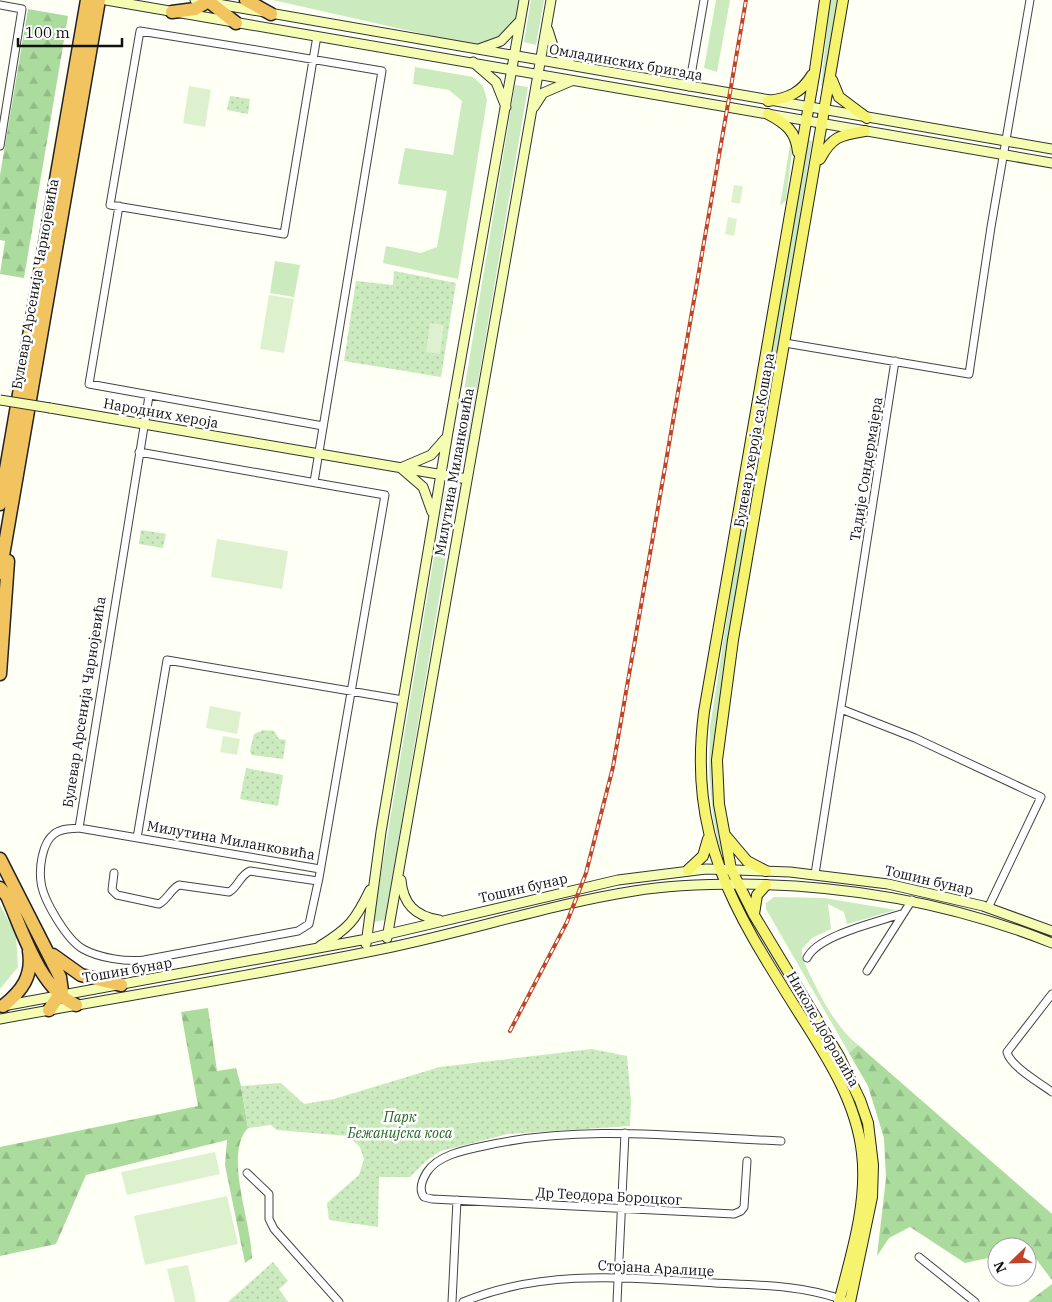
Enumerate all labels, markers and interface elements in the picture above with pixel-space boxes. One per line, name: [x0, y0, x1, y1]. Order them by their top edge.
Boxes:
scale bar: [18, 15, 121, 47]
text: 100 m: [25, 23, 70, 42]
street label: Омладинских бригада: [548, 40, 705, 84]
street label: Булевар Арсенија Чарнојевића: [8, 177, 62, 391]
street label: Булевар хероја са Кошара: [730, 351, 778, 529]
street label: Милутина Миланковића: [430, 386, 478, 557]
street label: Народних хероја: [102, 394, 220, 432]
street label: Тадије Сондермајера: [846, 395, 886, 542]
street label: Булевар Арсенија Чарнојевића: [58, 595, 110, 809]
street label: Милутина Миланковића: [146, 816, 317, 864]
street label: Тошин бунар: [883, 861, 975, 899]
street label: Тошин бунар: [477, 869, 569, 907]
street label: Тошин бунар: [81, 953, 173, 987]
street label: Николе Добровића: [783, 968, 864, 1090]
park label: Парк Бежанијска коса: [347, 1108, 453, 1142]
street label: Др Теодора Бороцког: [536, 1183, 683, 1209]
north arrow: [987, 1237, 1037, 1287]
street label: Стојана Аралице: [597, 1256, 715, 1280]
text: N: [990, 1258, 1010, 1276]

